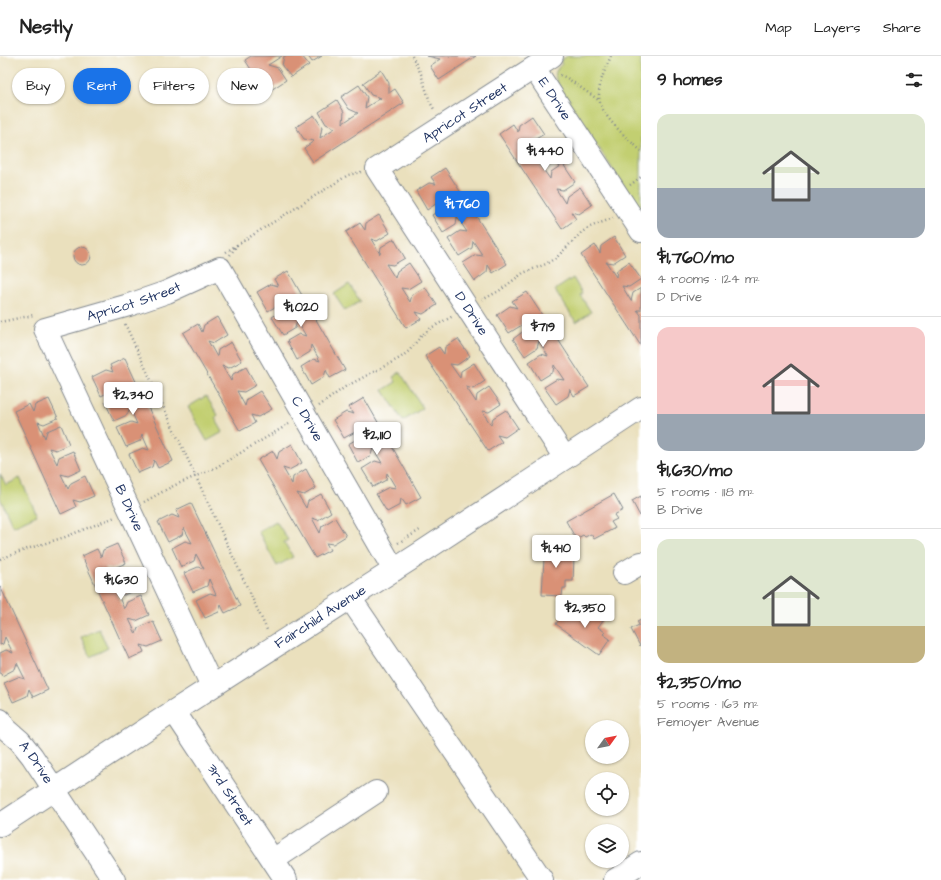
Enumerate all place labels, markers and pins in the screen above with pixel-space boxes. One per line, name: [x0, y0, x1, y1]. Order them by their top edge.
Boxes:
pin: $1,440: [512, 138, 578, 172]
pin: $1,760: [429, 191, 495, 225]
pin: $1,020: [268, 294, 334, 328]
pin: $719: [519, 314, 567, 348]
pin: $2,340: [100, 382, 166, 416]
pin: $2,110: [344, 422, 410, 456]
pin: $1,410: [523, 535, 589, 569]
pin: $1,630: [88, 567, 154, 601]
pin: $2,350: [552, 595, 618, 629]

